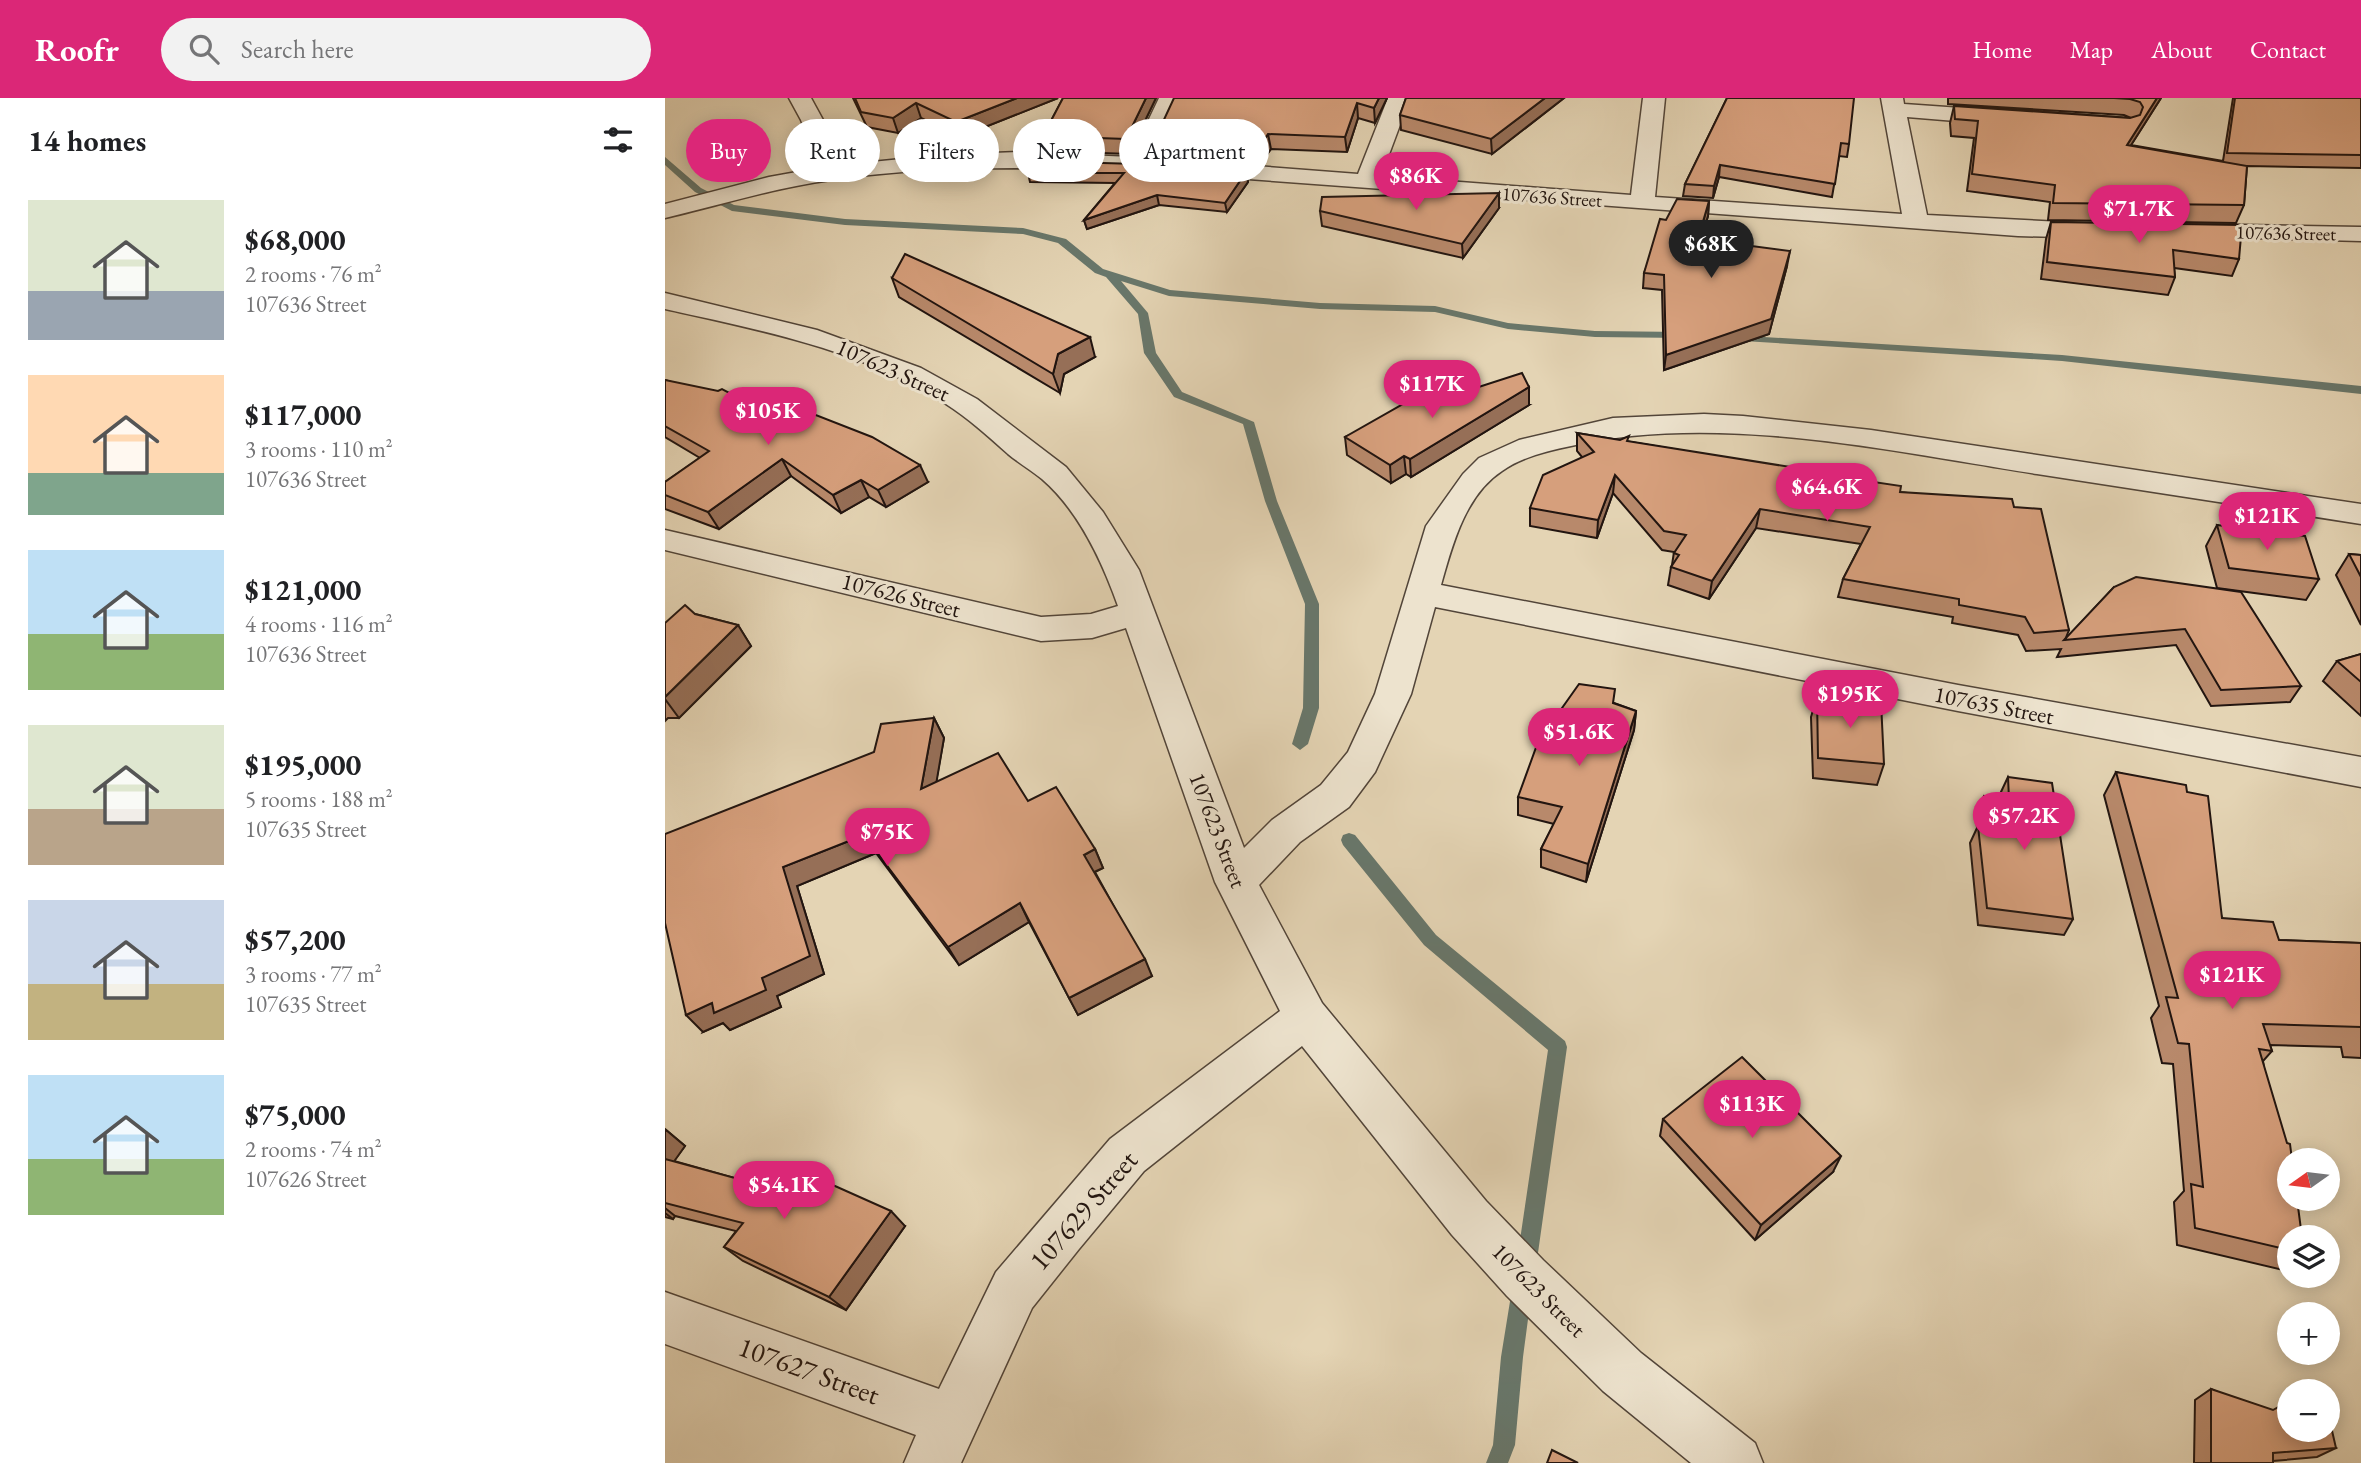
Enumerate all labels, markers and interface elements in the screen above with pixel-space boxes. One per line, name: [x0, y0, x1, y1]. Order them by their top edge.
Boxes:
search box: [161, 18, 651, 81]
text: Roofr: [35, 28, 119, 71]
icon: search: [185, 30, 223, 68]
text: Search here: [241, 32, 354, 66]
text: Home: [1972, 34, 2032, 65]
text: Map: [2070, 34, 2113, 65]
text: About: [2151, 34, 2212, 65]
text: Contact: [2250, 34, 2326, 65]
chip: Buy: [686, 119, 771, 182]
chip: Rent: [785, 119, 880, 182]
chip: Filters: [894, 119, 999, 182]
chip: New: [1013, 119, 1105, 182]
chip: Apartment: [1119, 119, 1269, 182]
text: 14 homes: [28, 121, 146, 160]
icon: filters: [599, 121, 637, 159]
pin: $86K: [1375, 152, 1457, 212]
text: $86K: [1390, 160, 1442, 190]
street label: 107636 Street: [1501, 181, 1603, 213]
pin: $71.7K: [2082, 186, 2196, 245]
text: $71.7K: [2104, 193, 2174, 223]
text: $68,000: [245, 220, 346, 259]
pin: $68K: [1670, 220, 1752, 280]
street label: 107636 Street: [2236, 220, 2336, 246]
icon: home: [84, 228, 168, 312]
text: $68K: [1685, 228, 1737, 258]
text: 2 rooms · 76 m²: [245, 259, 382, 289]
text: 107636 Street: [245, 289, 366, 319]
street label: 107623 Street: [831, 332, 955, 409]
pin: $117K: [1383, 360, 1481, 420]
text: $117K: [1400, 368, 1464, 398]
pin: $105K: [719, 388, 817, 447]
text: $117,000: [245, 395, 361, 434]
text: $105K: [736, 395, 800, 425]
icon: home: [84, 403, 168, 487]
text: 3 rooms · 110 m²: [245, 434, 393, 464]
text: 107636 Street: [245, 464, 366, 494]
pin: $64.6K: [1770, 464, 1884, 523]
text: $64.6K: [1792, 471, 1862, 501]
pin: $121K: [2218, 492, 2316, 552]
text: $121K: [2235, 500, 2299, 530]
street label: 107626 Street: [838, 566, 964, 624]
text: $121,000: [245, 570, 361, 609]
icon: home: [84, 578, 168, 662]
text: 4 rooms · 116 m²: [245, 609, 393, 639]
text: 107636 Street: [245, 639, 366, 669]
pin: $195K: [1801, 670, 1899, 730]
text: $195K: [1818, 678, 1882, 708]
street label: 107635 Street: [1932, 679, 2057, 731]
pin: $51.6K: [1522, 708, 1636, 768]
text: $51.6K: [1544, 716, 1614, 746]
text: $195,000: [245, 745, 361, 784]
icon: home: [84, 753, 168, 837]
street label: 107623 Street: [1182, 768, 1254, 893]
text: 5 rooms · 188 m²: [245, 784, 393, 814]
pin: $57.2K: [1967, 792, 2081, 852]
text: $57.2K: [1989, 800, 2059, 830]
pin: $75K: [846, 808, 928, 868]
text: 107635 Street: [245, 814, 366, 844]
text: $75K: [861, 816, 913, 846]
text: $57,200: [245, 920, 346, 959]
icon: home: [84, 928, 168, 1012]
pin: $121K: [2183, 951, 2281, 1011]
text: 3 rooms · 77 m²: [245, 959, 382, 989]
text: $121K: [2200, 959, 2264, 989]
text: 107635 Street: [245, 989, 366, 1019]
pin: $113K: [1703, 1080, 1801, 1140]
text: $113K: [1720, 1088, 1784, 1118]
text: $75,000: [245, 1095, 346, 1134]
icon: home: [84, 1103, 168, 1187]
text: 2 rooms · 74 m²: [245, 1134, 382, 1164]
street label: 107629 Street: [1021, 1142, 1145, 1278]
north arrow: [2277, 1148, 2340, 1211]
map controls: [2277, 1148, 2340, 1442]
pin: $54.1K: [727, 1162, 841, 1221]
text: 107626 Street: [245, 1164, 366, 1194]
text: $54.1K: [749, 1169, 819, 1199]
button: layers: [2277, 1225, 2340, 1288]
street label: 107623 Street: [1485, 1236, 1593, 1344]
button: +: [2277, 1302, 2340, 1365]
street label: 107627 Street: [733, 1328, 885, 1412]
button: −: [2277, 1379, 2340, 1442]

